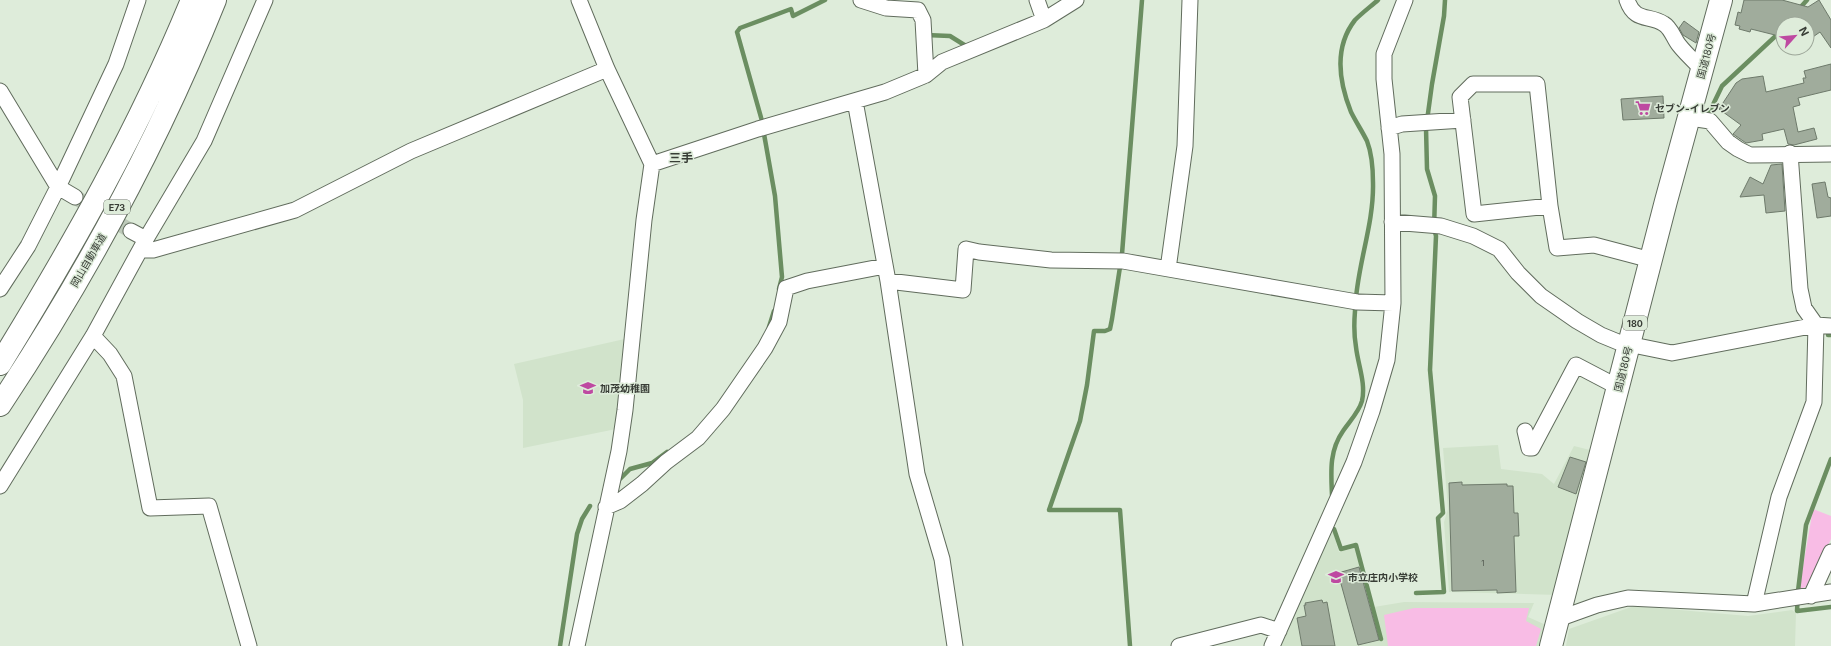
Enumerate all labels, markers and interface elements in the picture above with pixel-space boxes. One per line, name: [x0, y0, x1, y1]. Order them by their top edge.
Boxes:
north arrow: [1775, 16, 1815, 56]
text: N: [1796, 25, 1812, 38]
street label: 国道180号: [1694, 32, 1718, 80]
supermarket icon: セブン-イレブン: [1634, 99, 1652, 117]
place label: セブン-イレブン: [1655, 102, 1730, 114]
district label: 三手: [669, 150, 693, 165]
road number: E73: [104, 200, 130, 214]
street label: 岡山自動車道: [68, 231, 108, 289]
road number: 180: [1623, 316, 1647, 330]
street label: 国道180号: [1612, 345, 1634, 393]
school or university icon: 加茂幼稚園: [579, 379, 597, 397]
place label: 加茂幼稚園: [600, 382, 650, 394]
house number: 1: [1481, 558, 1485, 568]
school or university icon: 市立庄内小学校: [1327, 568, 1345, 586]
place label: 市立庄内小学校: [1348, 571, 1418, 583]

